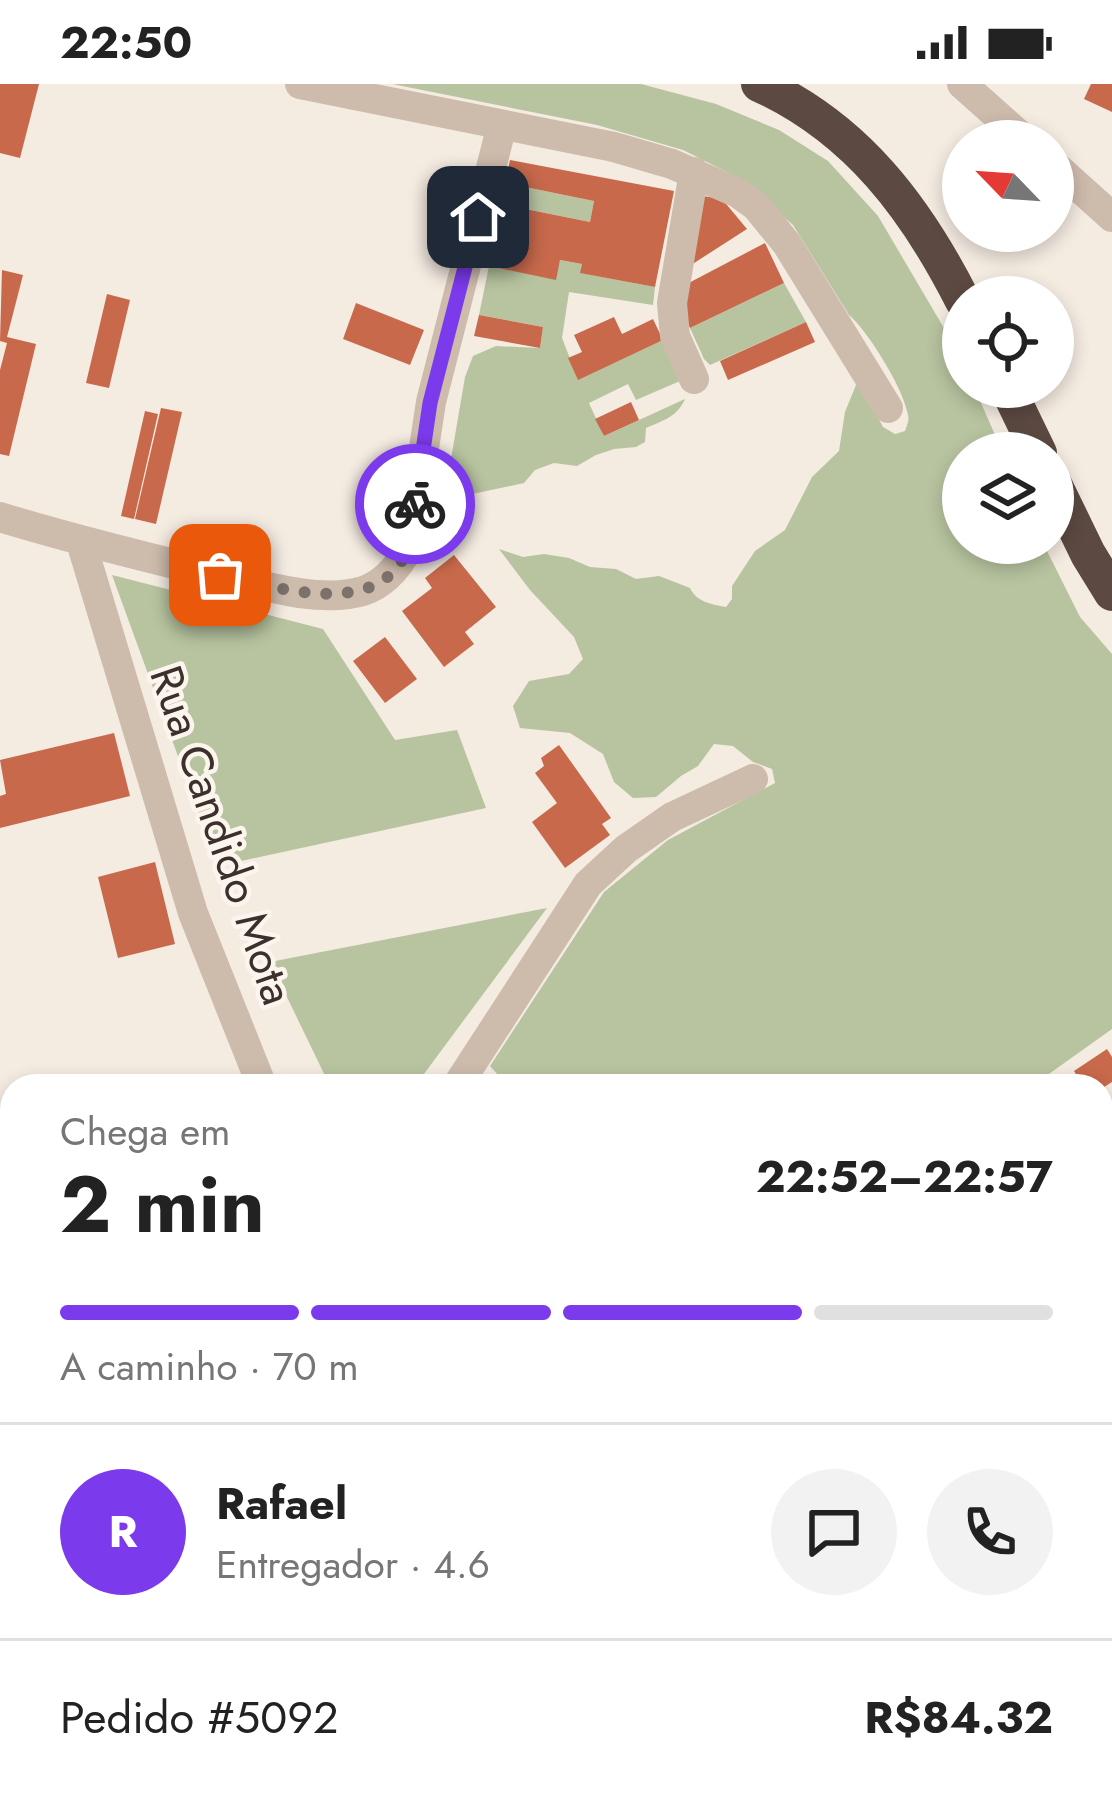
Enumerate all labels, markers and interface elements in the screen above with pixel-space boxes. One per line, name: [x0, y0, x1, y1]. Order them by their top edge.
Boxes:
text: 22:50: [60, 10, 192, 75]
north arrow: [942, 120, 1074, 252]
map controls: [942, 120, 1074, 564]
pin: [427, 166, 529, 268]
icon: home: [445, 184, 511, 250]
button: locate: [942, 276, 1074, 408]
button: layers: [942, 432, 1074, 564]
courier: [355, 444, 475, 564]
icon: bike: [382, 471, 448, 537]
pin: [169, 524, 271, 626]
icon: bag: [187, 542, 253, 608]
street label: Rua Candido Mota: [134, 657, 310, 1013]
text: Chega em: [60, 1103, 230, 1160]
text: 22:52–22:57: [756, 1144, 1053, 1209]
text: 2 min: [60, 1149, 265, 1261]
text: A caminho · 70 m: [60, 1338, 359, 1395]
button: chat: [771, 1469, 897, 1595]
button: phone: [927, 1469, 1053, 1595]
text: Rafael: [216, 1471, 347, 1536]
text: R: [108, 1499, 138, 1564]
text: Entregador · 4.6: [216, 1536, 490, 1593]
text: Pedido #5092: [60, 1685, 339, 1750]
text: R$84.32: [864, 1685, 1053, 1750]

